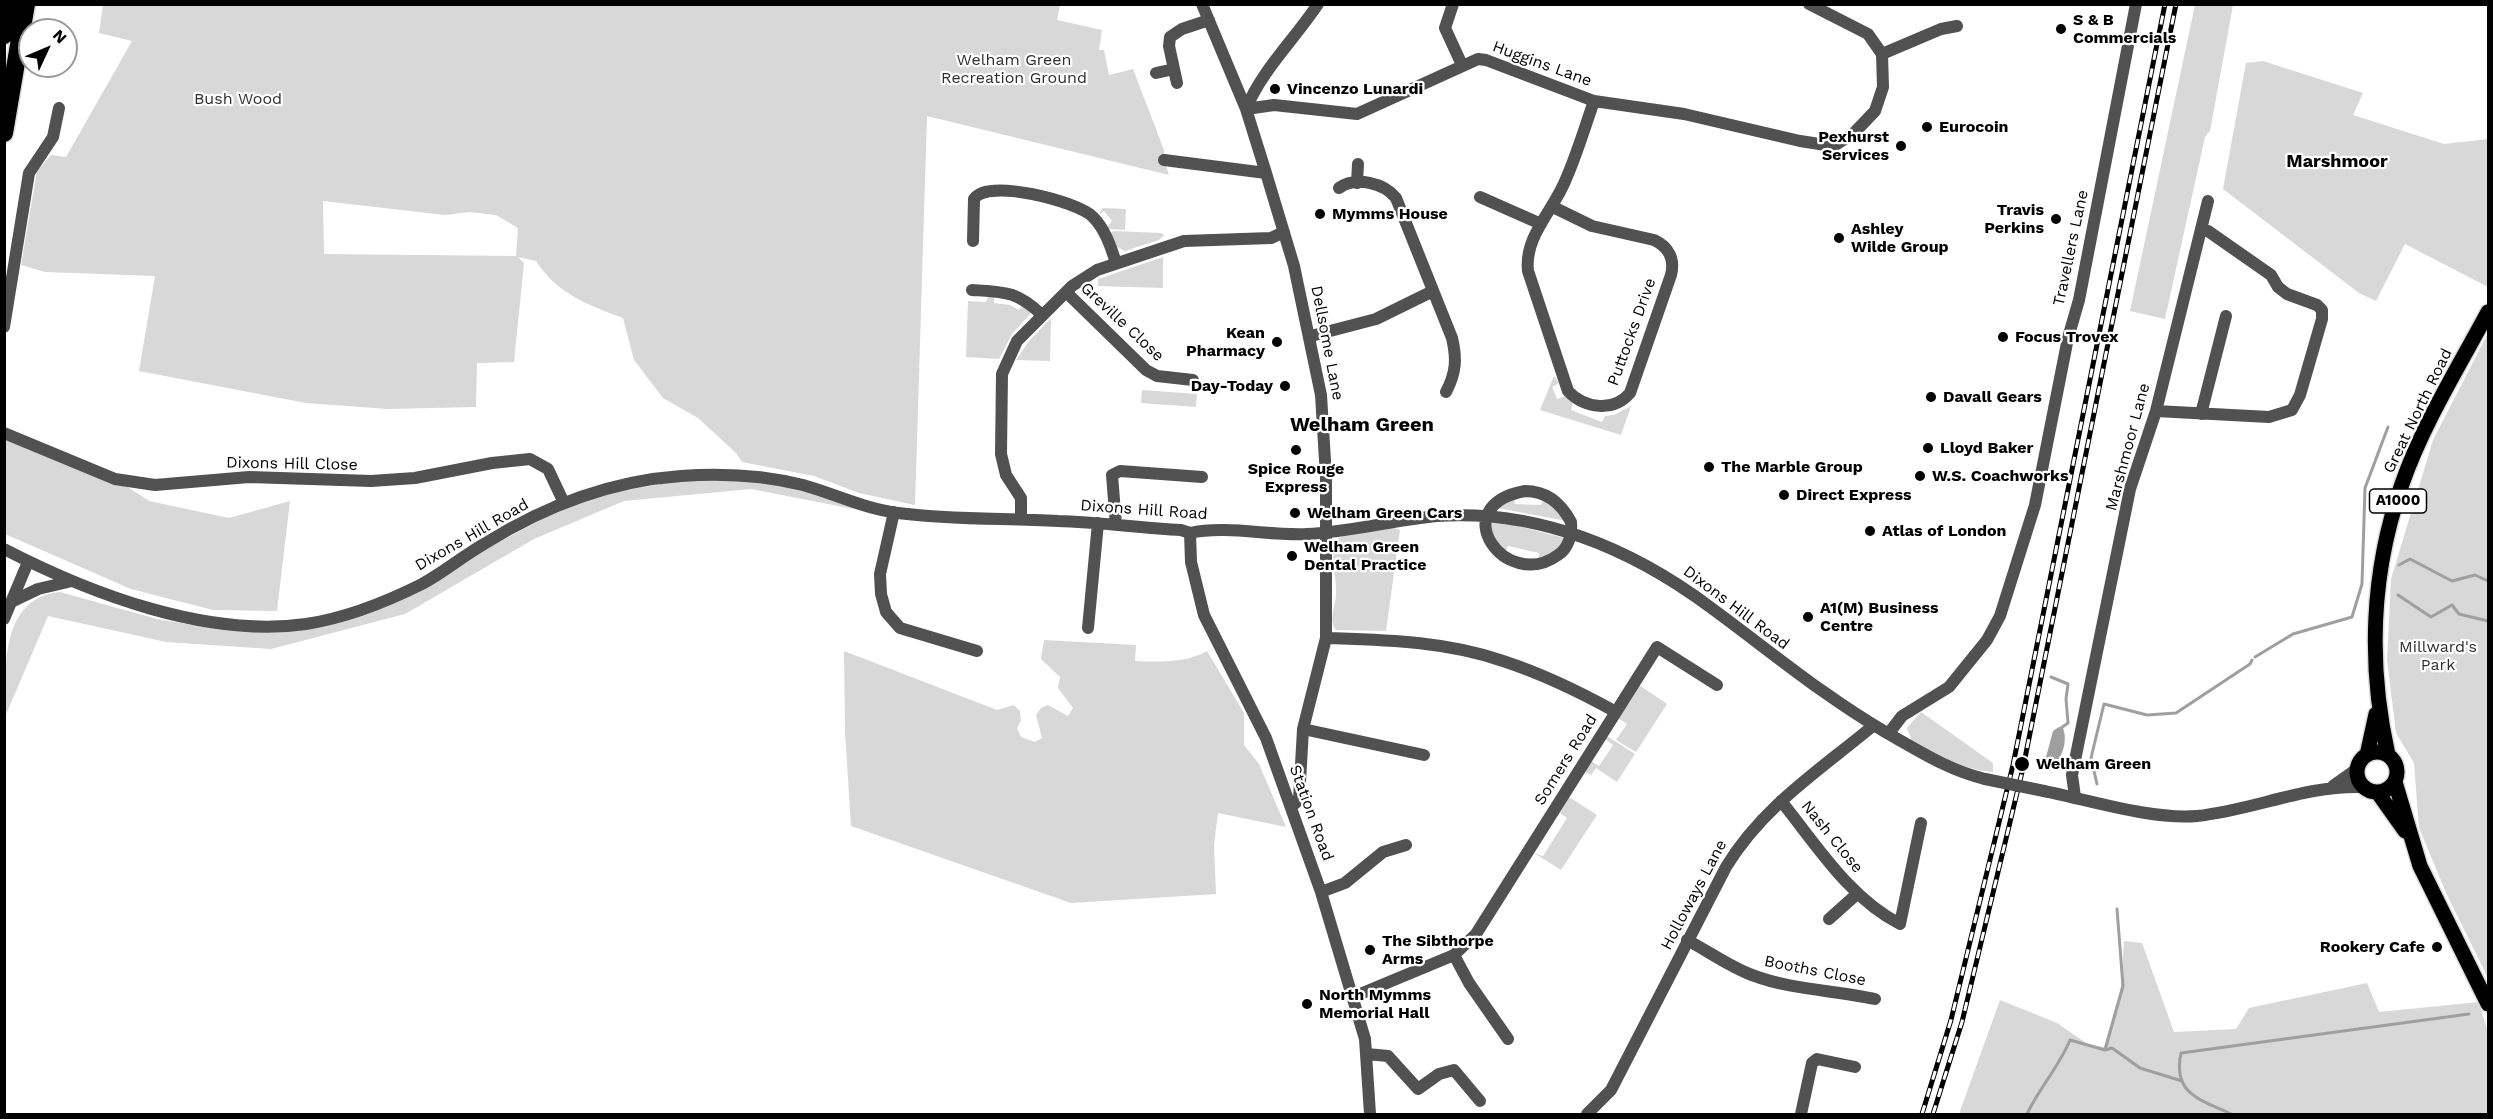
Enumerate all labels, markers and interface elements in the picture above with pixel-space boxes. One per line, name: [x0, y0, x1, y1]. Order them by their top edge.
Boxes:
place label: S & B Commercials: [2073, 10, 2176, 48]
north arrow: [18, 18, 78, 78]
marker: S & B Commercials: [2054, 22, 2068, 36]
text: N: [49, 26, 71, 47]
street label: Huggins Lane: [1490, 37, 1594, 91]
park label: Welham Green Recreation Ground: [941, 50, 1087, 88]
place label: Vincenzo Lunardi: [1287, 79, 1423, 99]
marker: Vincenzo Lunardi: [1268, 82, 1282, 96]
park label: Bush Wood: [194, 89, 282, 109]
place label: Eurocoin: [1939, 117, 2008, 137]
marker: Eurocoin: [1920, 120, 1934, 134]
place label: Pexhurst Services: [1818, 127, 1889, 165]
marker: Pexhurst Services: [1894, 139, 1908, 153]
district label: Marshmoor: [2286, 151, 2388, 173]
street label: Travellers Lane: [2049, 188, 2093, 308]
place label: Travis Perkins: [1984, 200, 2044, 238]
place label: Mymms House: [1332, 204, 1448, 224]
marker: Mymms House: [1313, 207, 1327, 221]
marker: Travis Perkins: [2049, 212, 2063, 226]
place label: Ashley Wilde Group: [1851, 219, 1949, 257]
marker: Ashley Wilde Group: [1832, 231, 1846, 245]
street label: Puttocks Drive: [1604, 276, 1660, 388]
street label: Greville Close: [1076, 278, 1168, 366]
street label: Dellsome Lane: [1306, 284, 1348, 402]
place label: Kean Pharmacy: [1186, 323, 1265, 361]
place label: Focus Trovex: [2015, 327, 2118, 347]
marker: Focus Trovex: [1996, 330, 2010, 344]
marker: Kean Pharmacy: [1270, 335, 1284, 349]
street label: Great North Road: [2379, 346, 2457, 476]
place label: Day-Today: [1191, 376, 1273, 396]
marker: Day-Today: [1278, 379, 1292, 393]
street label: Marshmoor Lane: [2102, 381, 2154, 513]
place label: Davall Gears: [1943, 387, 2042, 407]
marker: Davall Gears: [1924, 390, 1938, 404]
district label: Welham Green: [1290, 413, 1434, 437]
place label: Lloyd Baker: [1940, 438, 2033, 458]
marker: Lloyd Baker: [1921, 441, 1935, 455]
marker: Spice Rouge Express: [1289, 443, 1303, 457]
street label: Dixons Hill Close: [226, 453, 358, 475]
place label: The Marble Group: [1721, 457, 1863, 477]
place label: Spice Rouge Express: [1248, 459, 1344, 497]
marker: The Marble Group: [1702, 460, 1716, 474]
place label: W.S. Coachworks: [1932, 466, 2068, 486]
marker: W.S. Coachworks: [1913, 469, 1927, 483]
place label: Direct Express: [1796, 485, 1911, 505]
marker: Direct Express: [1777, 488, 1791, 502]
road number: A1000: [2370, 489, 2426, 513]
street label: Dixons Hill Road: [412, 495, 532, 575]
street label: Dixons Hill Road: [1080, 496, 1208, 524]
place label: Welham Green Cars: [1307, 503, 1462, 523]
marker: Welham Green Cars: [1288, 506, 1302, 520]
place label: Atlas of London: [1882, 521, 2006, 541]
marker: Atlas of London: [1863, 524, 1877, 538]
place label: Welham Green Dental Practice: [1304, 537, 1427, 575]
marker: Welham Green Dental Practice: [1285, 549, 1299, 563]
street label: Dixons Hill Road: [1679, 562, 1793, 654]
place label: A1(M) Business Centre: [1820, 598, 1939, 636]
marker: A1(M) Business Centre: [1801, 610, 1815, 624]
park label: Millward's Park: [2399, 637, 2477, 675]
street label: Somers Road: [1530, 711, 1602, 809]
place label: Welham Green: [2036, 754, 2151, 774]
marker: Welham Green: [2013, 755, 2031, 773]
street label: Station Road: [1285, 762, 1337, 864]
street label: Nash Close: [1797, 797, 1867, 877]
street label: Holloways Lane: [1657, 837, 1731, 953]
place label: The Sibthorpe Arms: [1382, 931, 1494, 969]
place label: Rookery Cafe: [2320, 937, 2425, 957]
marker: Rookery Cafe: [2430, 940, 2444, 954]
marker: The Sibthorpe Arms: [1363, 943, 1377, 957]
street label: Booths Close: [1763, 952, 1867, 990]
place label: North Mymms Memorial Hall: [1319, 985, 1431, 1023]
marker: North Mymms Memorial Hall: [1300, 997, 1314, 1011]

